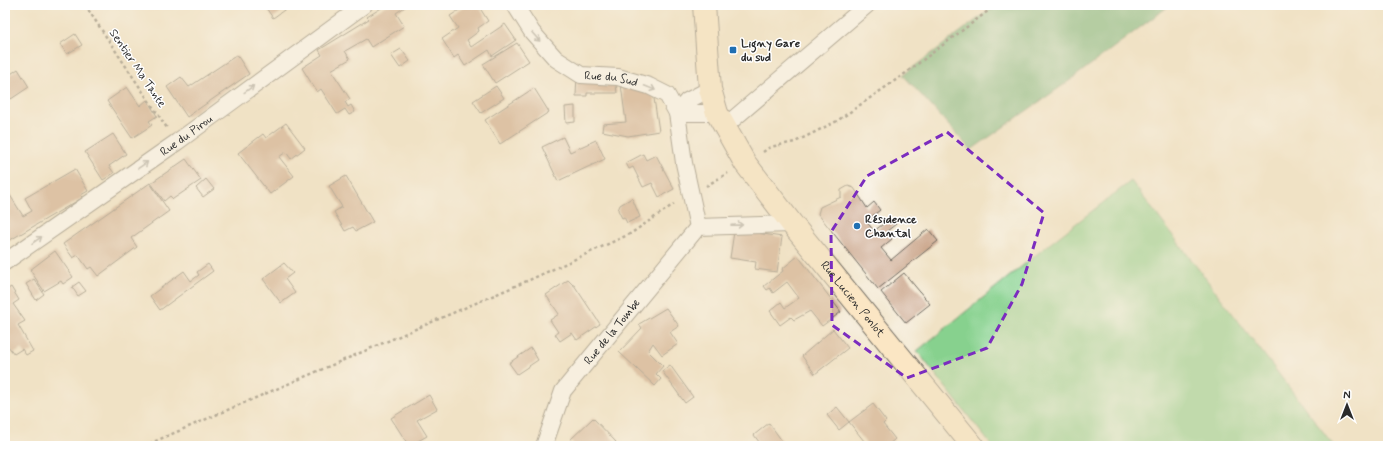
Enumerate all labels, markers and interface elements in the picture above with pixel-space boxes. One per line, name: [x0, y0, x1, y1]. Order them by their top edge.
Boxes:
street label: Sentier Ma Tante: [105, 26, 169, 111]
one-way arrow: [532, 32, 541, 43]
place label: Ligny Gare du sud: [741, 36, 801, 66]
marker: Ligny Gare du sud: [728, 45, 738, 55]
street label: Rue du Sud: [584, 68, 640, 91]
one-way arrow: [644, 84, 656, 92]
one-way arrow: [243, 85, 254, 93]
street label: Rue du Pirou: [157, 111, 217, 160]
one-way arrow: [138, 161, 149, 169]
place label: Résidence Chantal: [865, 212, 917, 242]
one-way arrow: [730, 221, 743, 229]
marker: Résidence Chantal: [852, 221, 862, 231]
one-way arrow: [31, 236, 42, 244]
street label: Rue Lucien Ponlot: [816, 258, 888, 341]
street label: Rue de la Tombe: [581, 296, 645, 369]
north arrow: [1327, 385, 1367, 425]
text: N: [1343, 389, 1351, 403]

